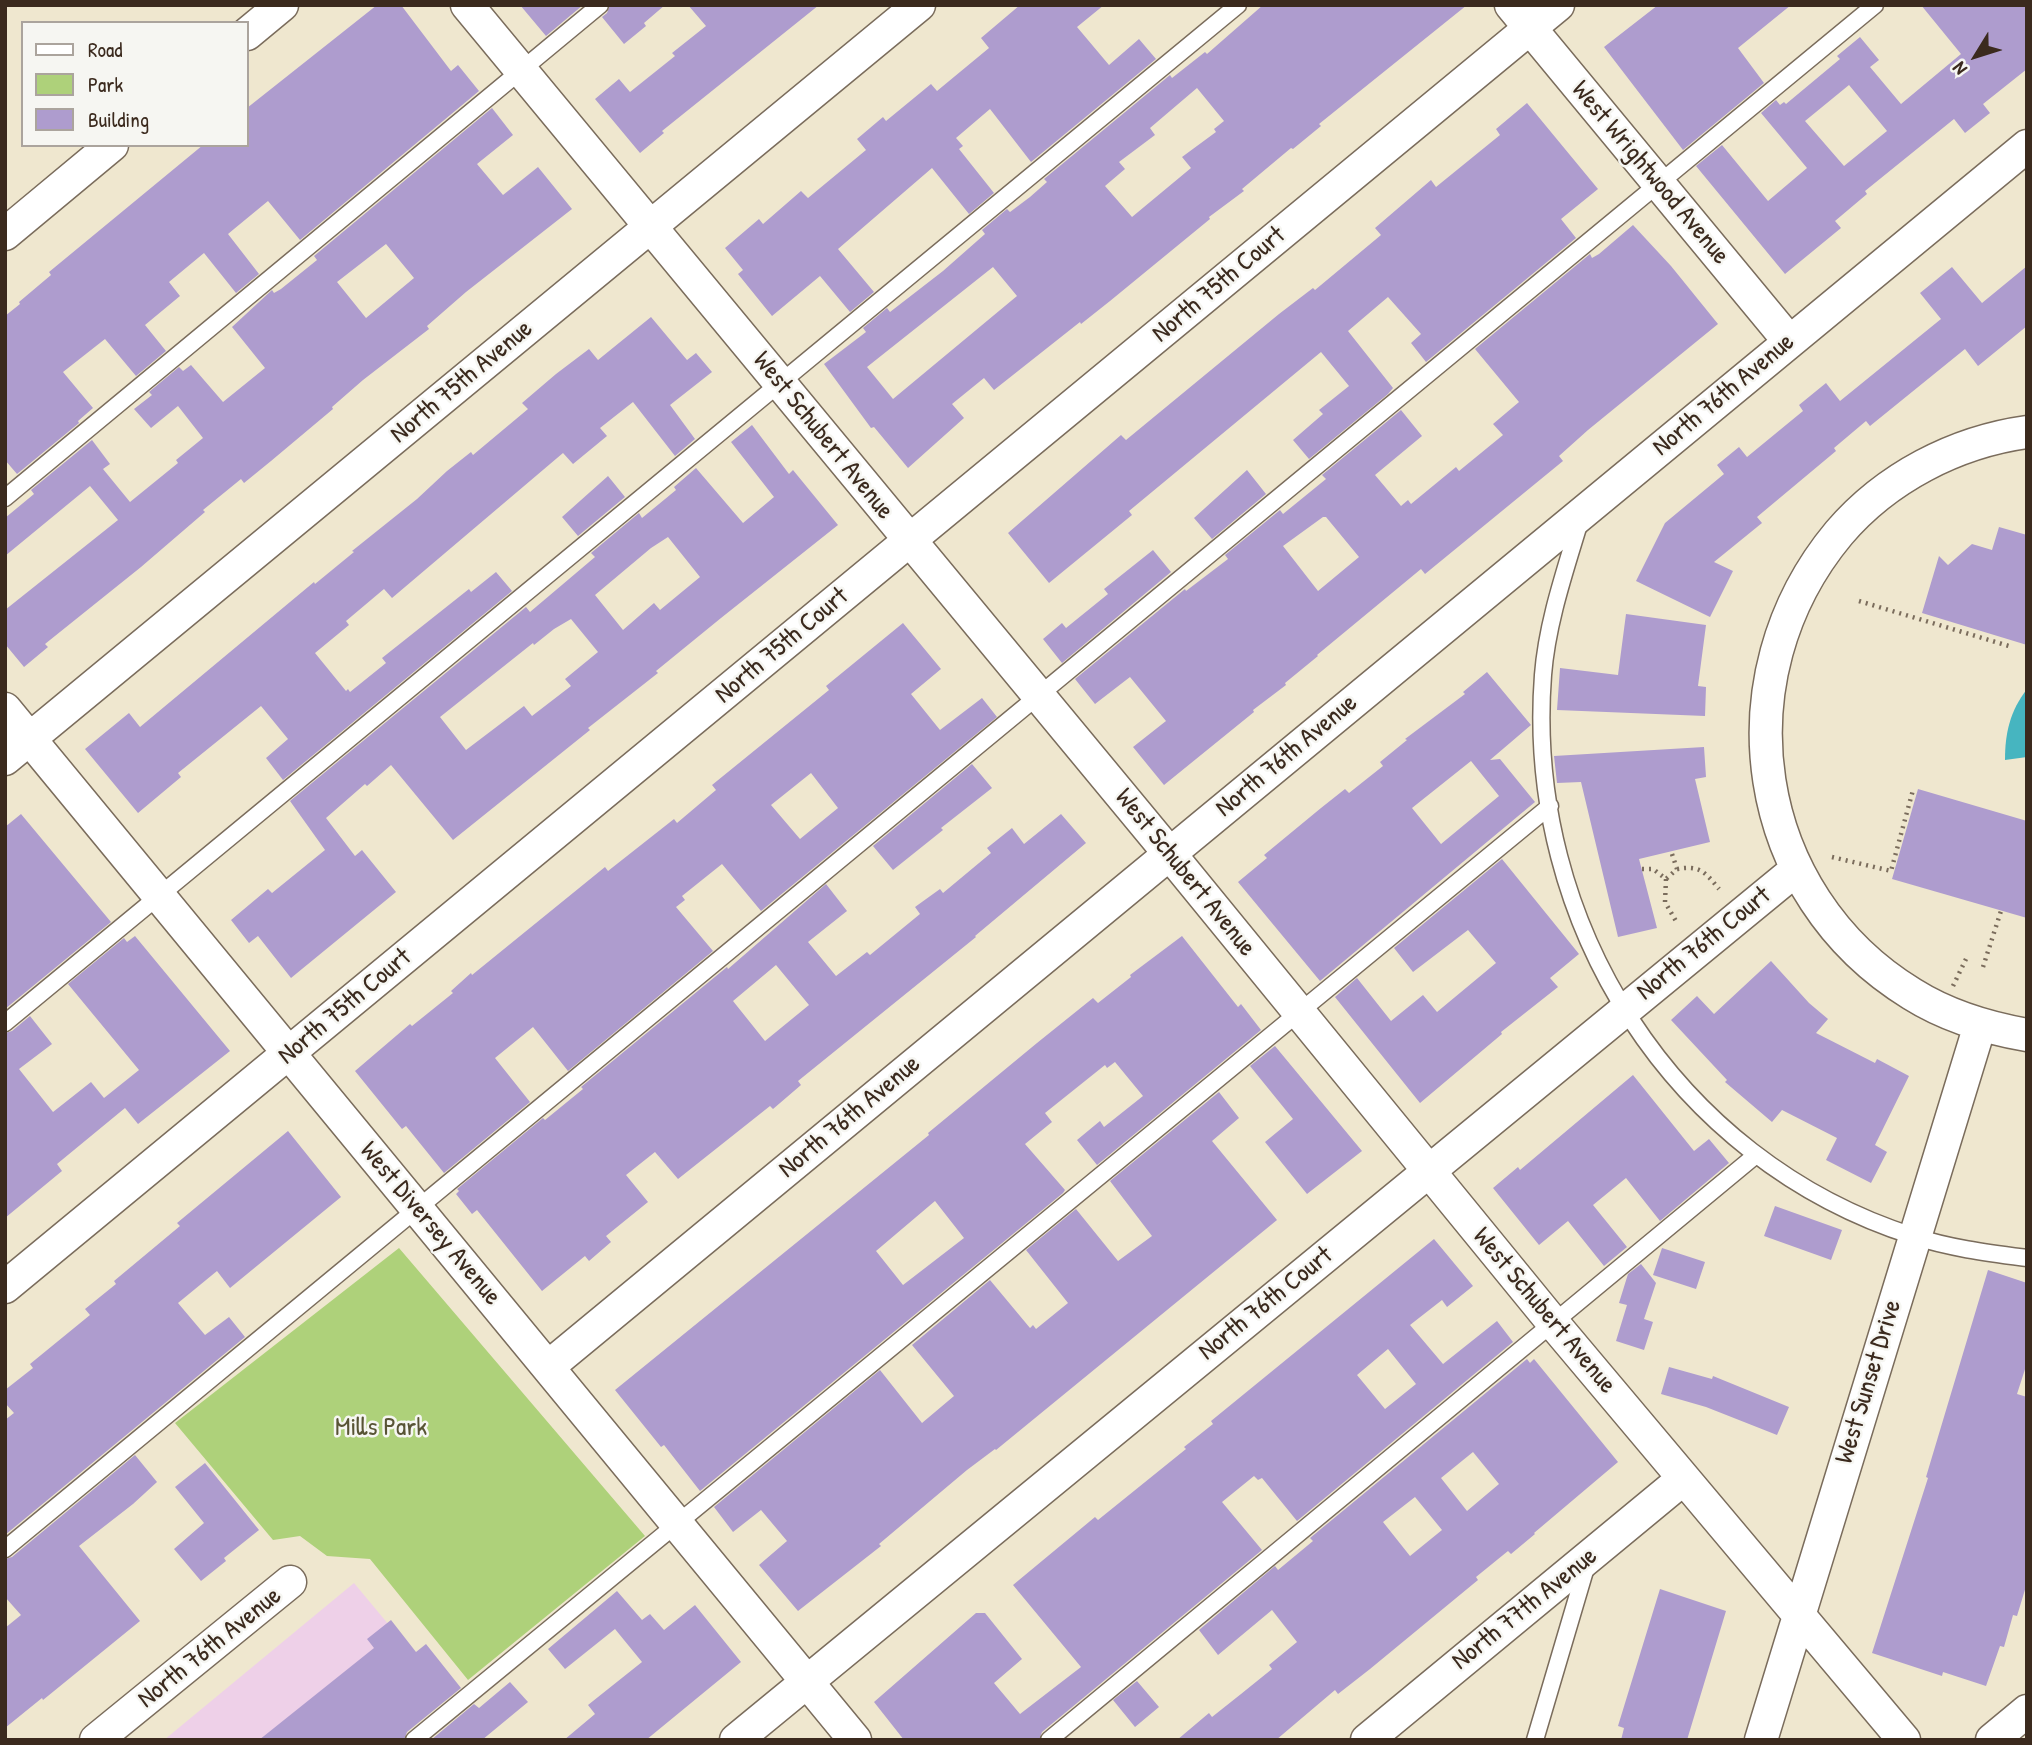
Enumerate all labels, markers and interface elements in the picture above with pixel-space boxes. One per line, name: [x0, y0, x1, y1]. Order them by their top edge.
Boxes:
legend: [21, 21, 248, 147]
north arrow: [1941, 21, 2011, 91]
text: Road: [88, 35, 122, 64]
text: N: [1946, 57, 1973, 81]
text: Park: [88, 70, 123, 99]
street label: West Wrightwood Avenue: [1564, 75, 1736, 271]
text: Building: [88, 105, 149, 134]
street label: North 75th Court: [1146, 220, 1292, 350]
street label: North 75th Avenue: [385, 314, 539, 450]
street label: North 76th Avenue: [1647, 327, 1801, 463]
street label: West Schubert Avenue: [746, 346, 900, 526]
street label: North 75th Court: [709, 581, 855, 711]
street label: North 76th Avenue: [1210, 688, 1364, 824]
street label: West Schubert Avenue: [1108, 783, 1262, 963]
street label: North 76th Court: [1631, 880, 1777, 1008]
street label: North 75th Court: [272, 942, 418, 1072]
street label: North 76th Avenue: [773, 1049, 927, 1185]
street label: West Diversey Avenue: [353, 1136, 507, 1312]
street label: West Schubert Avenue: [1466, 1222, 1622, 1400]
street label: North 76th Court: [1193, 1240, 1339, 1368]
street label: West Sunset Drive: [1829, 1296, 1909, 1468]
park label: Mills Park: [335, 1412, 427, 1444]
street label: North 77th Avenue: [1446, 1541, 1604, 1677]
street label: North 76th Avenue: [132, 1581, 288, 1715]

